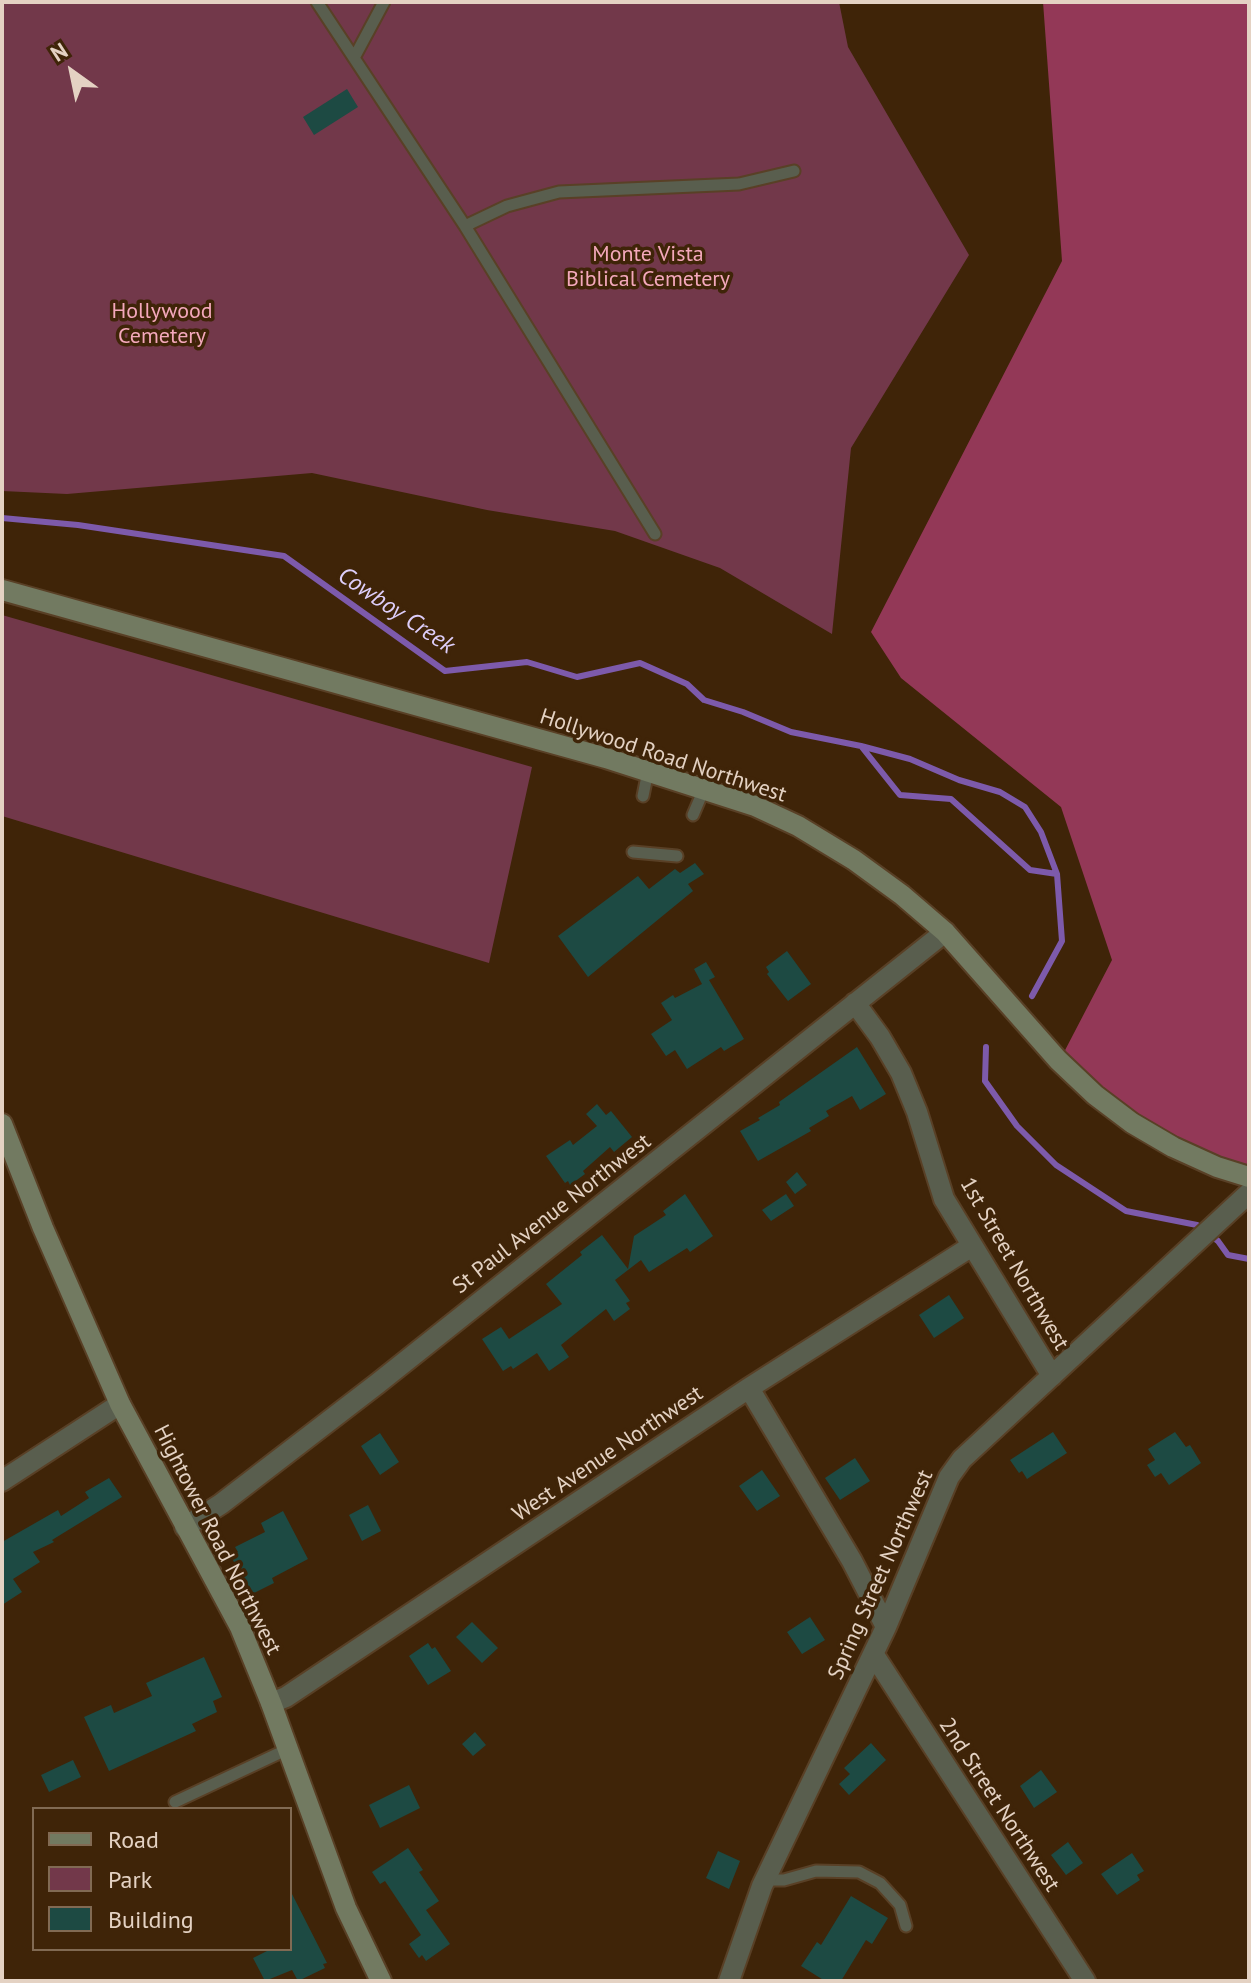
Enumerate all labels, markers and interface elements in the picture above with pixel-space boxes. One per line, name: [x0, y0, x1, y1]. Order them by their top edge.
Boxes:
north arrow: [32, 32, 112, 112]
text: N: [45, 36, 73, 68]
park label: Monte Vista Biblical Cemetery: [566, 242, 730, 294]
park label: Hollywood Cemetery: [111, 299, 213, 350]
water label: Cowboy Creek: [332, 561, 460, 661]
street label: Hollywood Road Northwest: [536, 704, 790, 808]
street label: St Paul Avenue Northwest: [448, 1128, 656, 1300]
street label: 1st Street Northwest: [954, 1173, 1074, 1355]
street label: West Avenue Northwest: [508, 1381, 708, 1527]
street label: Hightower Road Northwest: [148, 1421, 286, 1659]
street label: Spring Street Northwest: [823, 1466, 939, 1684]
street label: 2nd Street Northwest: [933, 1713, 1065, 1897]
legend: [32, 1807, 292, 1951]
text: Road: [108, 1824, 159, 1855]
text: Park: [108, 1864, 152, 1895]
text: Building: [108, 1904, 194, 1935]

